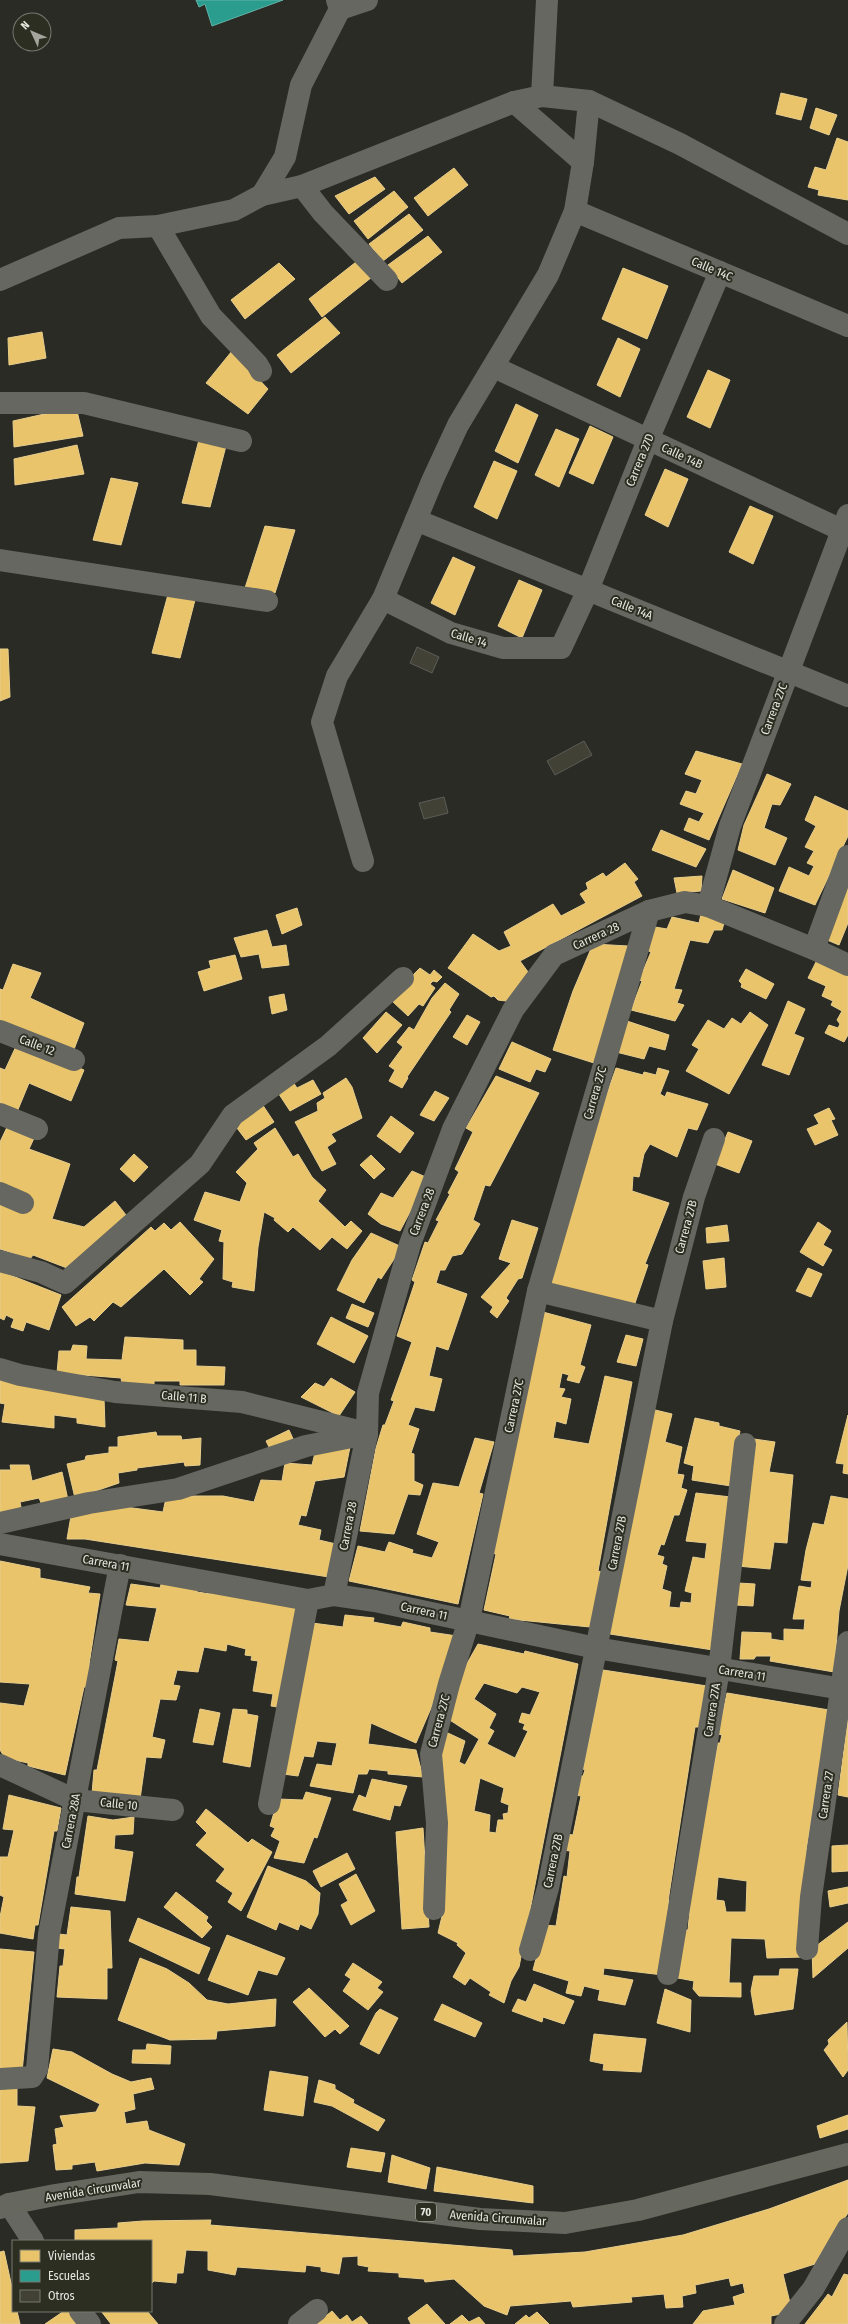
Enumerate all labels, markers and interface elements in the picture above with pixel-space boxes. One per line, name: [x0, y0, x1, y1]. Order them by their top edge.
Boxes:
north arrow: [12, 12, 52, 52]
text: N: [18, 19, 32, 32]
street label: Calle 14C: [689, 254, 735, 284]
street label: Carrera 27D: [623, 432, 657, 488]
street label: Calle 14B: [659, 440, 705, 472]
street label: Calle 14A: [609, 593, 655, 623]
street label: Calle 14: [449, 626, 489, 650]
street label: Carrera 27C: [758, 681, 790, 737]
street label: Carrera 28: [571, 919, 621, 953]
street label: Calle 12: [17, 1032, 57, 1058]
street label: Carrera 27C: [581, 1065, 609, 1121]
street label: Carrera 28: [407, 1186, 437, 1238]
street label: Carrera 27B: [672, 1198, 700, 1255]
street label: Carrera 27C: [501, 1378, 527, 1434]
street label: Calle 11 B: [161, 1388, 208, 1406]
street label: Carrera 28: [336, 1500, 360, 1552]
street label: Carrera 27B: [605, 1514, 629, 1571]
street label: Carrera 11: [81, 1552, 131, 1574]
street label: Carrera 11: [399, 1599, 449, 1623]
street label: Carrera 11: [717, 1662, 767, 1684]
street label: Carrera 27A: [701, 1681, 723, 1738]
street label: Carrera 27C: [425, 1693, 453, 1749]
street label: Carrera 27: [816, 1770, 836, 1820]
street label: Carrera 28A: [59, 1792, 83, 1850]
street label: Calle 10: [100, 1795, 138, 1813]
street label: Carrera 27B: [540, 1832, 566, 1889]
street label: Avenida Circunvalar: [44, 2175, 143, 2204]
road number: 70: [416, 2203, 436, 2221]
street label: Avenida Circunvalar: [449, 2208, 548, 2228]
legend: [12, 2240, 152, 2312]
text: Viviendas: [48, 2249, 95, 2263]
text: Escuelas: [48, 2269, 90, 2283]
text: Otros: [48, 2289, 75, 2303]

